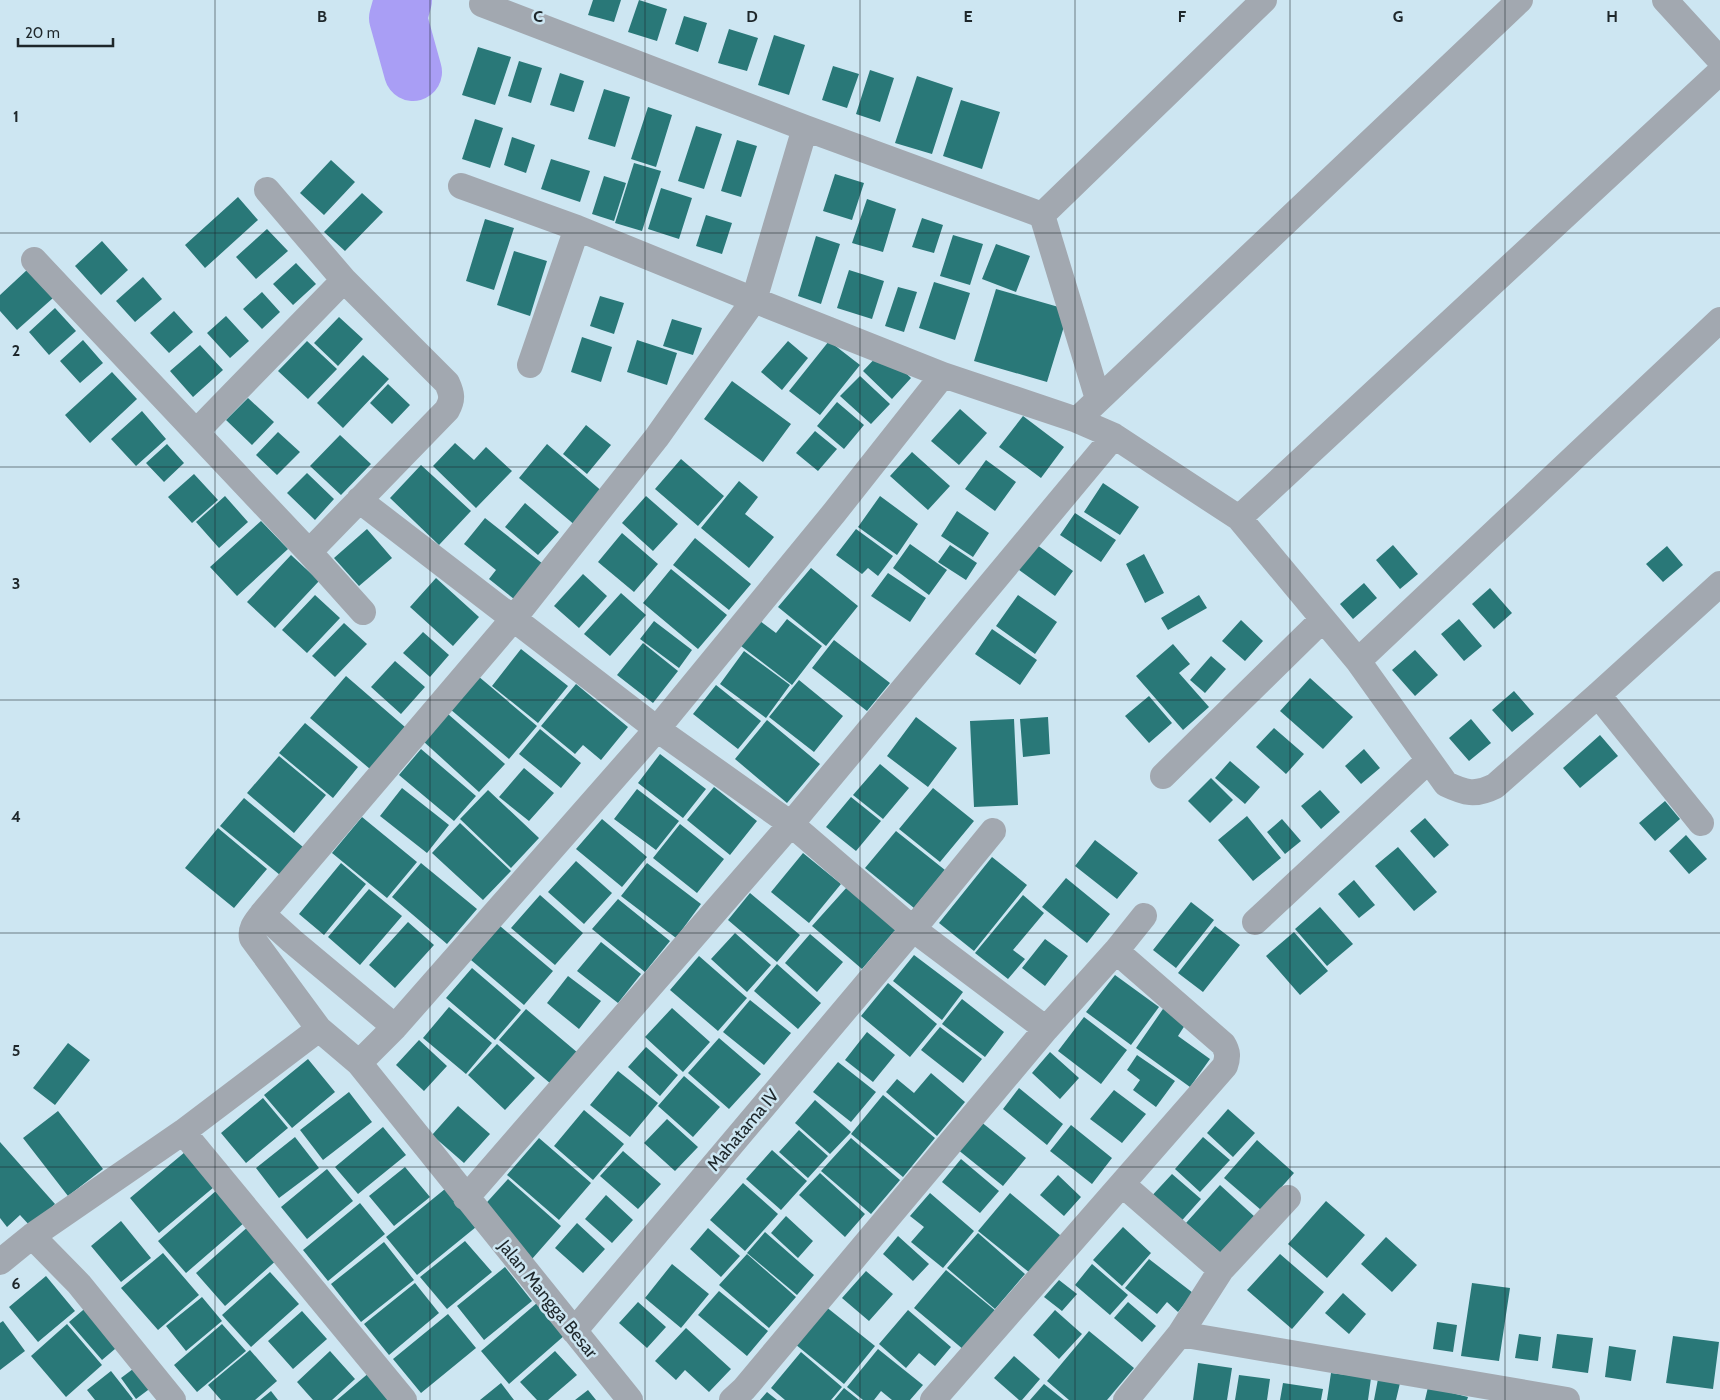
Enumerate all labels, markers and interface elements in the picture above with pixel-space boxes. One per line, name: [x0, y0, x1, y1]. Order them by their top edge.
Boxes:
text: B: [317, 7, 327, 26]
text: C: [533, 7, 543, 26]
text: D: [746, 7, 758, 26]
text: E: [963, 7, 973, 26]
text: F: [1178, 7, 1187, 26]
text: G: [1393, 7, 1403, 26]
text: H: [1606, 7, 1618, 26]
scale bar: [18, 15, 112, 47]
text: 20 m: [25, 24, 60, 42]
text: 1: [13, 107, 19, 126]
text: 2: [12, 341, 20, 360]
text: 3: [12, 574, 20, 593]
text: 4: [11, 807, 21, 826]
text: 5: [12, 1041, 20, 1060]
street label: Mahatama IV: [702, 1085, 784, 1175]
street label: Jalan Mangga Besar: [493, 1235, 603, 1363]
text: 6: [12, 1274, 21, 1293]

